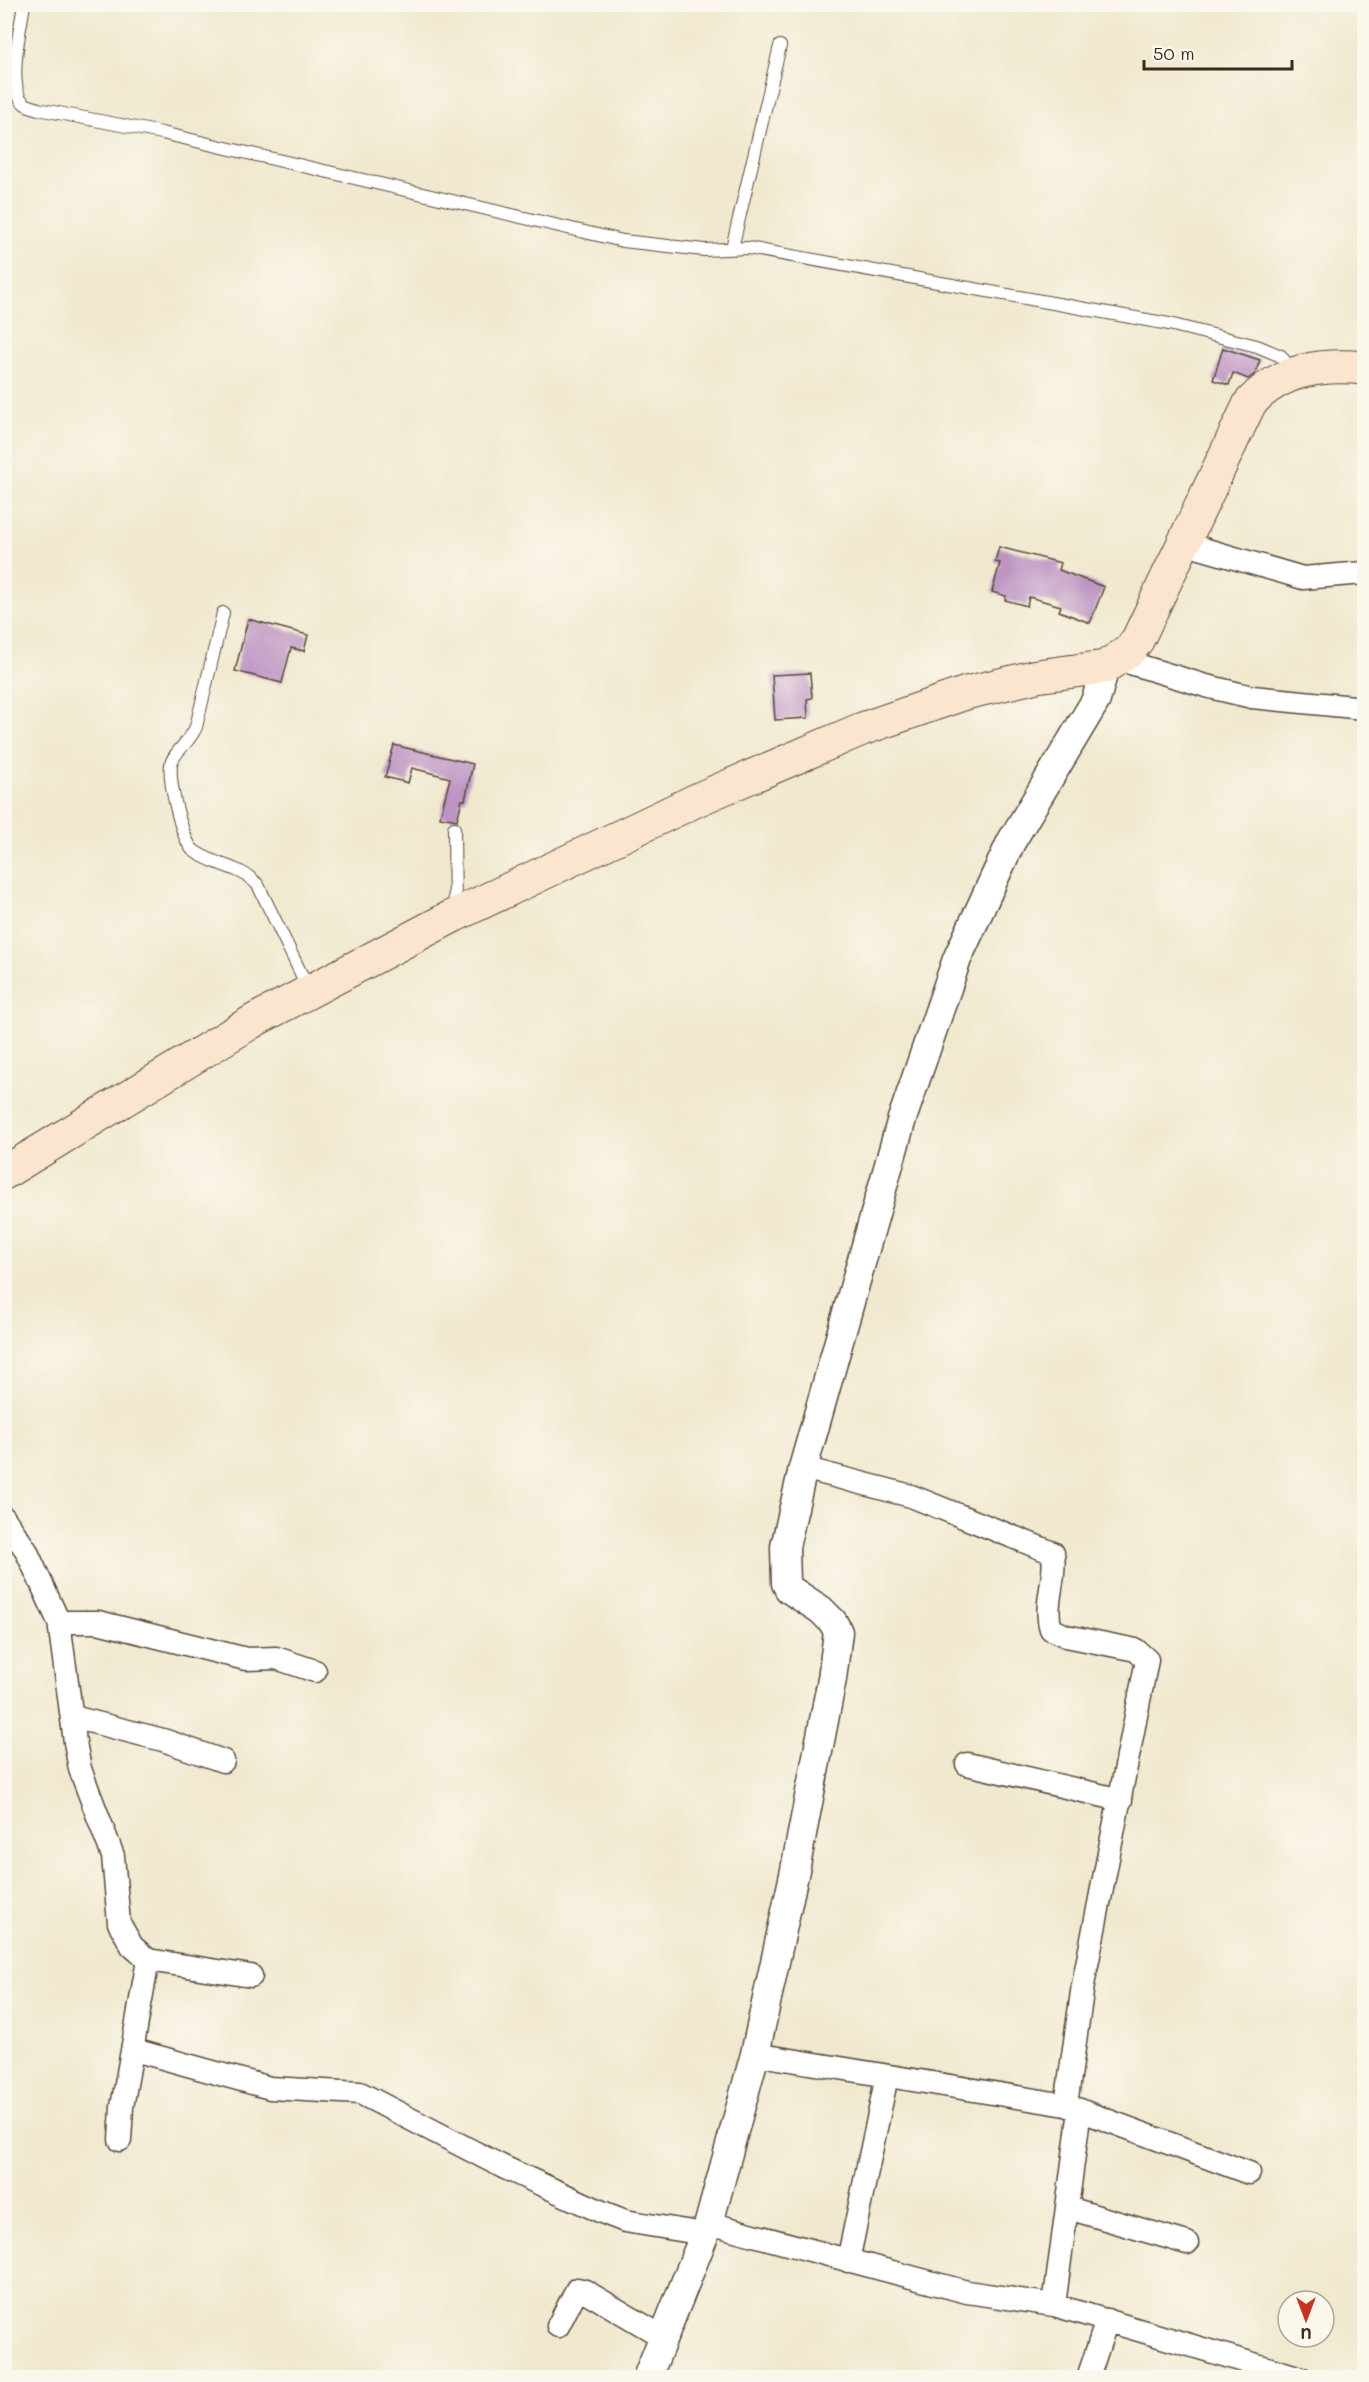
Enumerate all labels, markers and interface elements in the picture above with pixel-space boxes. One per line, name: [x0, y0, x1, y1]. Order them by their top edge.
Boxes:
scale bar: [1144, 33, 1292, 71]
text: 50 m: [1153, 41, 1195, 65]
north arrow: [1276, 2289, 1336, 2349]
text: U: [1300, 2324, 1312, 2345]

